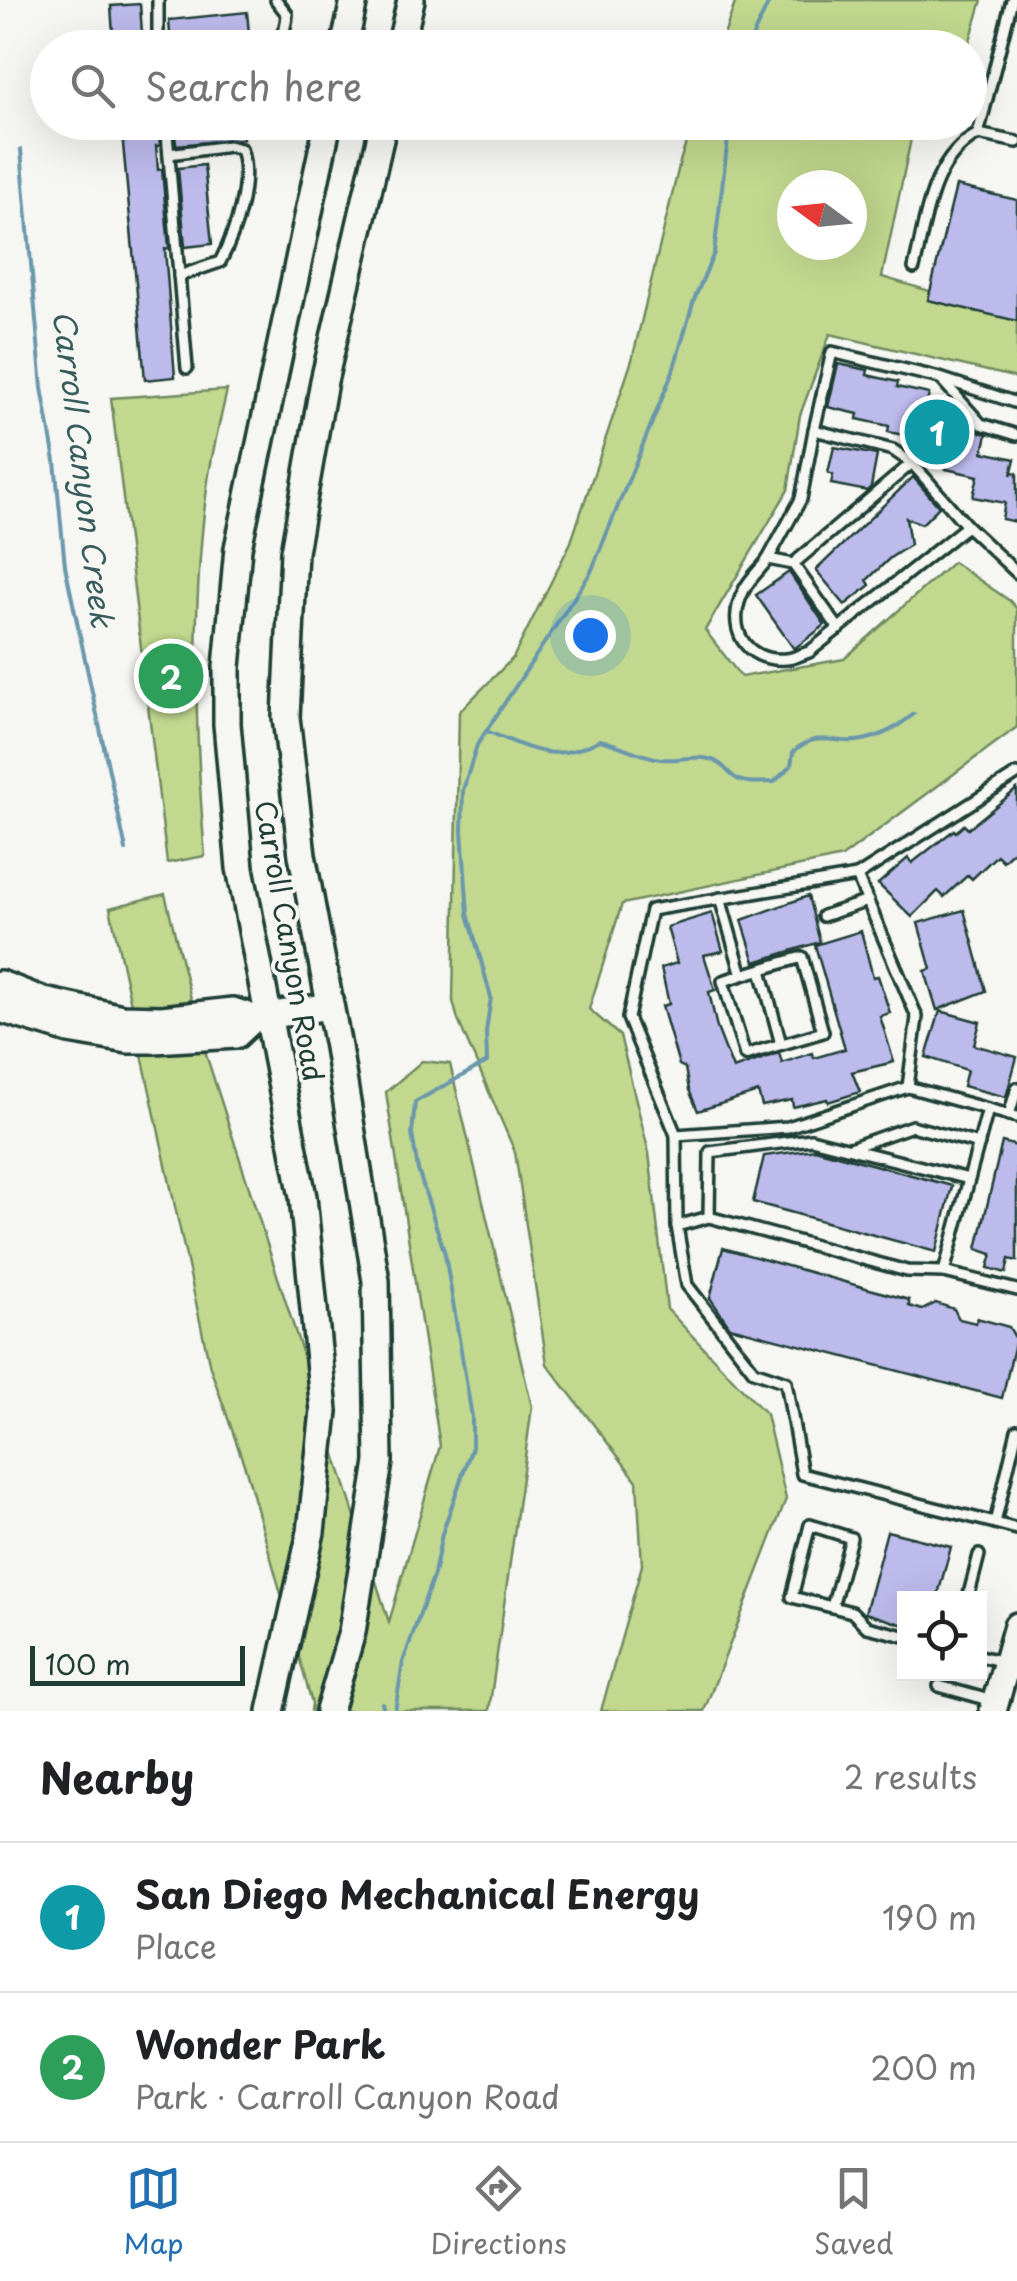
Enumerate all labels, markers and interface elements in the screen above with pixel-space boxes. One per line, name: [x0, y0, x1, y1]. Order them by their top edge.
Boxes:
search box: [30, 30, 987, 140]
text: Search here: [145, 57, 362, 114]
icon: search: [65, 58, 120, 113]
north arrow: [777, 170, 867, 260]
water label: Carroll Canyon Creek: [43, 308, 126, 631]
pin: 1: [904, 394, 970, 470]
your location: [565, 610, 616, 661]
pin: 2: [138, 638, 204, 714]
street label: Carroll Canyon Road: [245, 797, 336, 1085]
map controls: [897, 1591, 987, 1681]
button: locate: [897, 1591, 987, 1681]
scale bar: [30, 1641, 245, 1686]
text: 100 m: [45, 1642, 131, 1685]
text: Nearby: [40, 1745, 194, 1808]
text: 2 results: [844, 1752, 977, 1800]
text: San Diego Mechanical Energy: [135, 1865, 699, 1922]
text: 1: [65, 1893, 80, 1941]
text: 190 m: [882, 1893, 977, 1941]
text: Place: [135, 1922, 217, 1970]
text: Wonder Park: [135, 2015, 385, 2072]
text: 2: [61, 2043, 84, 2091]
text: 200 m: [870, 2043, 977, 2091]
text: Park · Carroll Canyon Road: [135, 2072, 560, 2120]
tab: Map: [124, 2161, 183, 2264]
tab: Directions: [431, 2161, 567, 2264]
tab: Saved: [814, 2161, 893, 2264]

